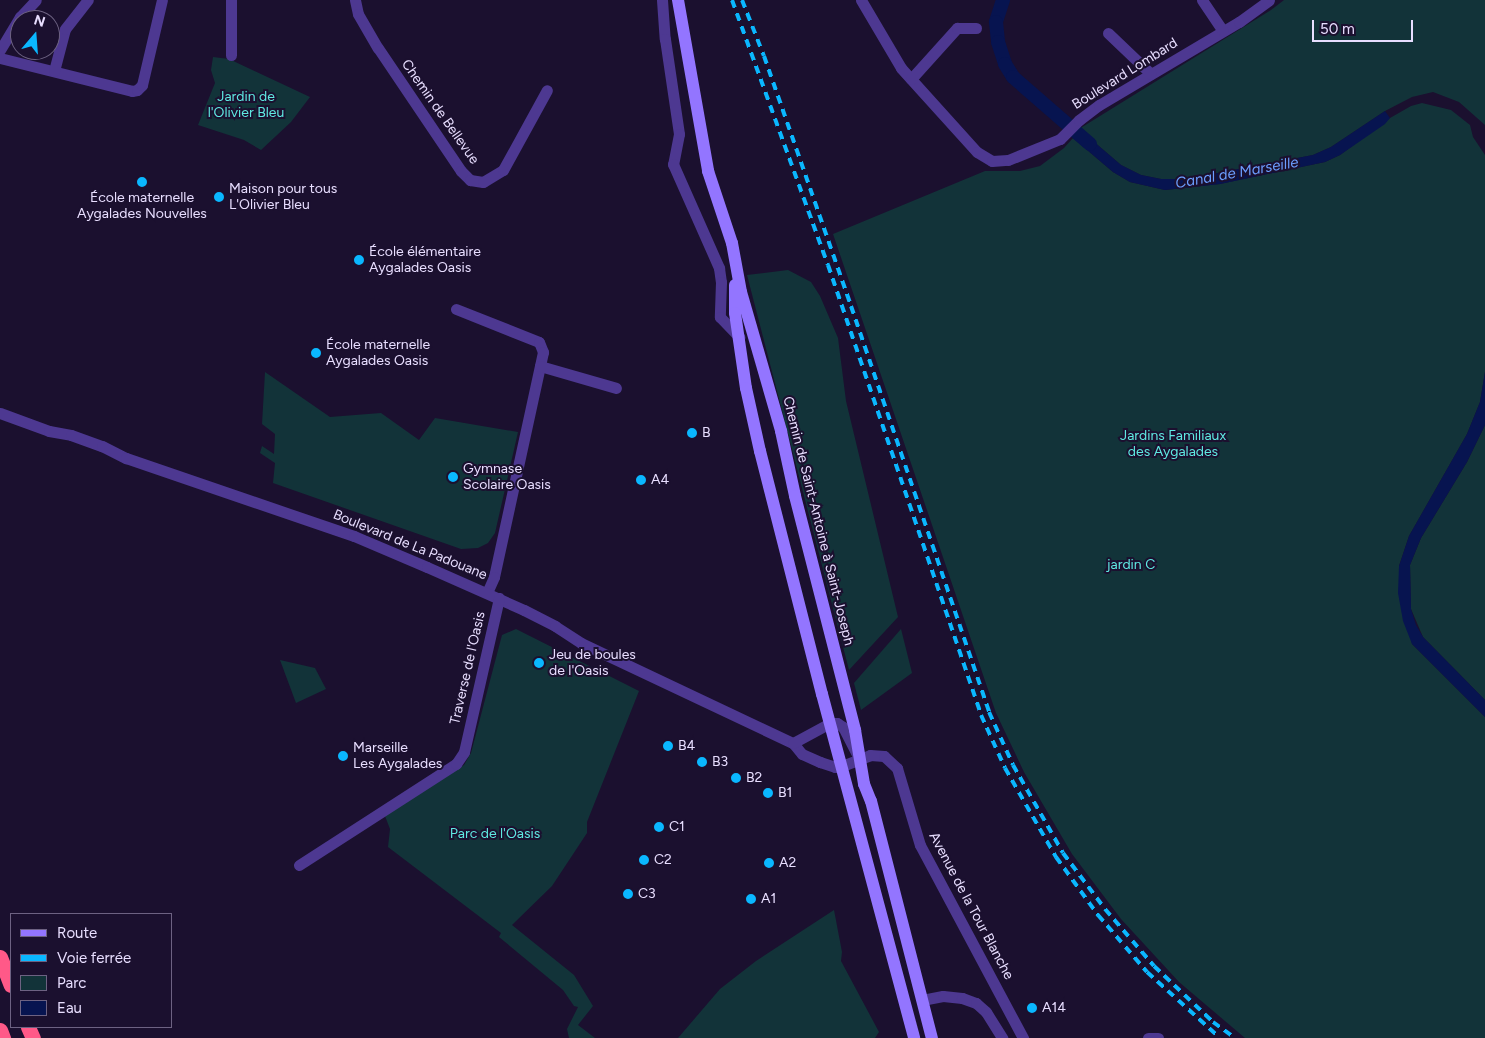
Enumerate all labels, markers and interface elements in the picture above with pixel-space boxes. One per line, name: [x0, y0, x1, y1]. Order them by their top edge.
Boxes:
north arrow: [10, 10, 60, 60]
scale bar: [1315, 10, 1416, 42]
text: N: [32, 11, 47, 31]
text: 50 m: [1320, 20, 1355, 38]
street label: Boulevard Lombard: [1069, 35, 1181, 113]
street label: Chemin de Bellevue: [398, 56, 482, 168]
park label: Jardin de l'Olivier Bleu: [208, 89, 284, 121]
water label: Canal de Marseille: [1174, 153, 1300, 193]
marker: École maternelle Aygalades Nouvelles: [136, 176, 148, 188]
place label: Maison pour tous L'Olivier Bleu: [229, 181, 337, 213]
place label: École maternelle Aygalades Nouvelles: [77, 190, 207, 222]
marker: Maison pour tous L'Olivier Bleu: [213, 191, 225, 203]
place label: École élémentaire Aygalades Oasis: [369, 244, 481, 276]
marker: École élémentaire Aygalades Oasis: [353, 254, 365, 266]
place label: École maternelle Aygalades Oasis: [326, 337, 430, 370]
marker: École maternelle Aygalades Oasis: [310, 347, 322, 359]
street label: Chemin de Saint-Antoine à Saint-Joseph: [779, 395, 857, 647]
place label: B: [702, 425, 711, 441]
marker: B: [686, 427, 698, 439]
park label: Jardins Familiaux des Aygalades: [1120, 428, 1226, 461]
place label: Gymnase Scolaire Oasis: [463, 461, 551, 494]
marker: Gymnase Scolaire Oasis: [447, 471, 459, 483]
place label: A4: [651, 472, 669, 488]
marker: A4: [635, 474, 647, 486]
street label: Boulevard de La Padouane: [331, 506, 489, 584]
park label: jardin C: [1107, 557, 1155, 573]
street label: Traverse de l'Oasis: [447, 610, 489, 726]
place label: Jeu de boules de l'Oasis: [549, 647, 636, 680]
marker: Jeu de boules de l'Oasis: [533, 657, 545, 669]
place label: B4: [678, 738, 695, 754]
place label: Marseille Les Aygalades: [353, 740, 442, 772]
marker: B4: [662, 740, 674, 752]
marker: Marseille Les Aygalades: [337, 750, 349, 762]
place label: B3: [712, 754, 728, 770]
marker: B3: [696, 756, 708, 768]
place label: B2: [746, 770, 762, 786]
marker: B2: [730, 772, 742, 784]
place label: B1: [778, 785, 792, 801]
marker: B1: [762, 787, 774, 799]
place label: C1: [669, 819, 685, 835]
marker: C1: [653, 821, 665, 833]
park label: Parc de l'Oasis: [450, 826, 540, 842]
street label: Avenue de la Tour Blanche: [925, 829, 1017, 983]
place label: C2: [654, 852, 672, 868]
marker: C2: [638, 854, 650, 866]
place label: A2: [779, 855, 796, 871]
marker: A2: [763, 857, 775, 869]
place label: C3: [638, 886, 656, 902]
marker: C3: [622, 888, 634, 900]
place label: A1: [761, 891, 776, 907]
marker: A1: [745, 893, 757, 905]
legend: [10, 913, 172, 1028]
text: Route: [57, 924, 97, 942]
text: Voie ferrée: [57, 949, 131, 967]
text: Parc: [57, 974, 86, 992]
text: Eau: [57, 999, 82, 1017]
place label: A14: [1042, 1000, 1066, 1016]
marker: A14: [1026, 1002, 1038, 1014]

